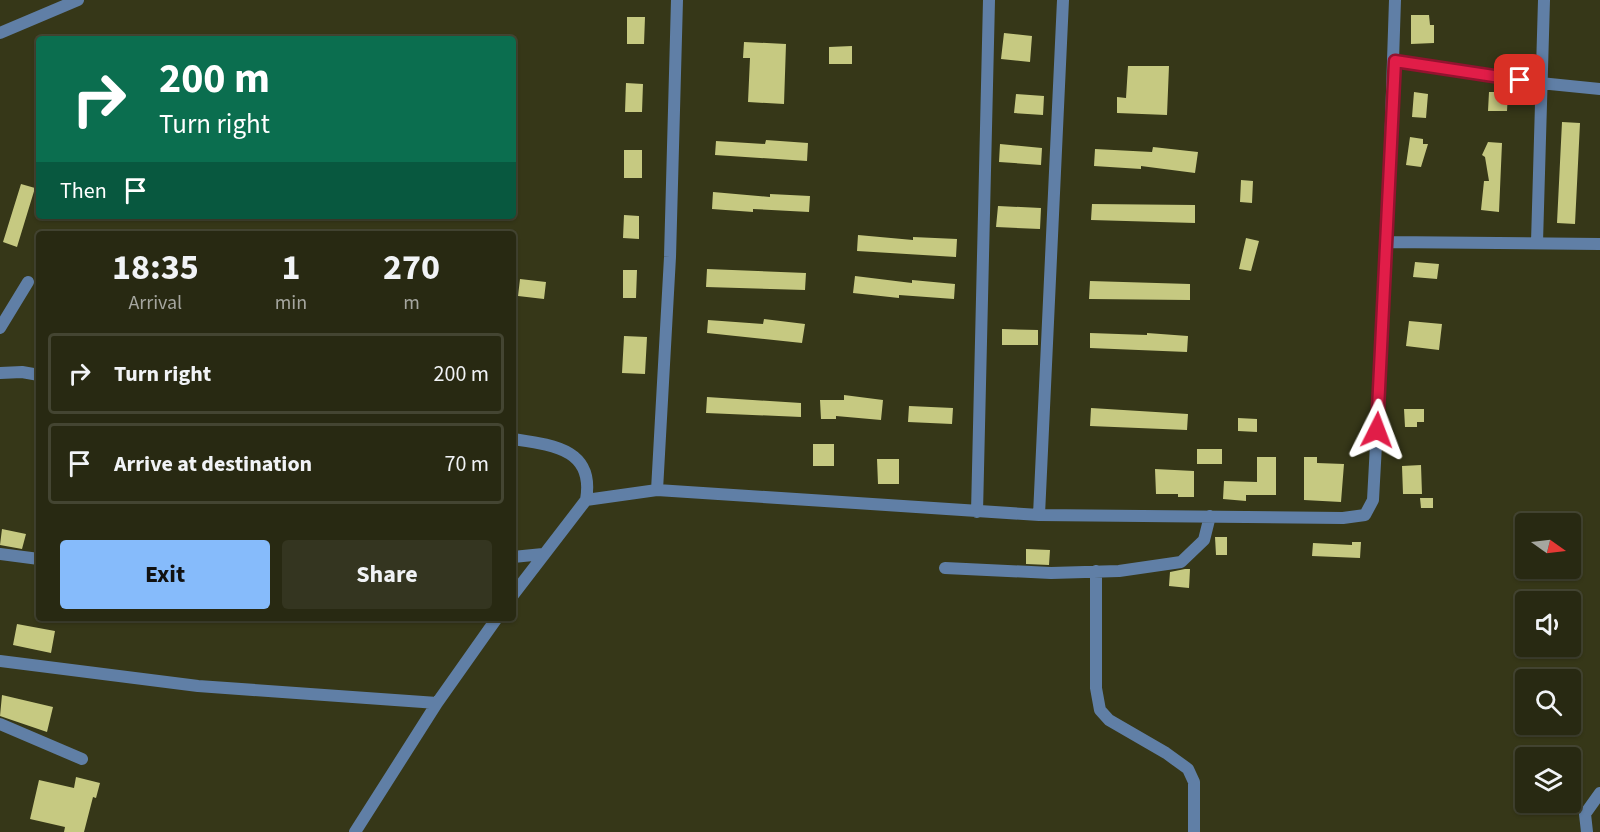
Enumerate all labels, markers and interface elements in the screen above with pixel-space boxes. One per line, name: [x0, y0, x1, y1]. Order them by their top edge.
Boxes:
text: 200 m: [159, 49, 270, 109]
pin: [1494, 54, 1545, 105]
icon: right: [60, 60, 138, 138]
icon: arrive: [1503, 63, 1536, 96]
text: Turn right: [159, 105, 270, 144]
icon: arrive: [119, 174, 152, 207]
text: Then: [60, 175, 107, 207]
text: 18:35: [112, 242, 199, 293]
text: 1: [281, 242, 300, 293]
text: 270: [383, 242, 440, 293]
text: Arrival: [128, 289, 182, 317]
text: min: [275, 289, 307, 317]
text: m: [403, 289, 420, 317]
icon: right: [63, 357, 96, 390]
text: Turn right: [114, 358, 211, 390]
text: 200 m: [434, 358, 489, 390]
position arrow: [1345, 398, 1409, 462]
icon: arrive: [63, 447, 96, 480]
text: Arrive at destination: [114, 448, 312, 480]
text: 70 m: [444, 448, 489, 480]
north arrow: [1515, 513, 1581, 579]
map controls: [1515, 513, 1581, 813]
button: Exit: [60, 540, 270, 609]
button: Share: [282, 540, 492, 609]
button: sound: [1515, 591, 1581, 657]
button: search: [1515, 669, 1581, 735]
button: layers: [1515, 747, 1581, 813]

